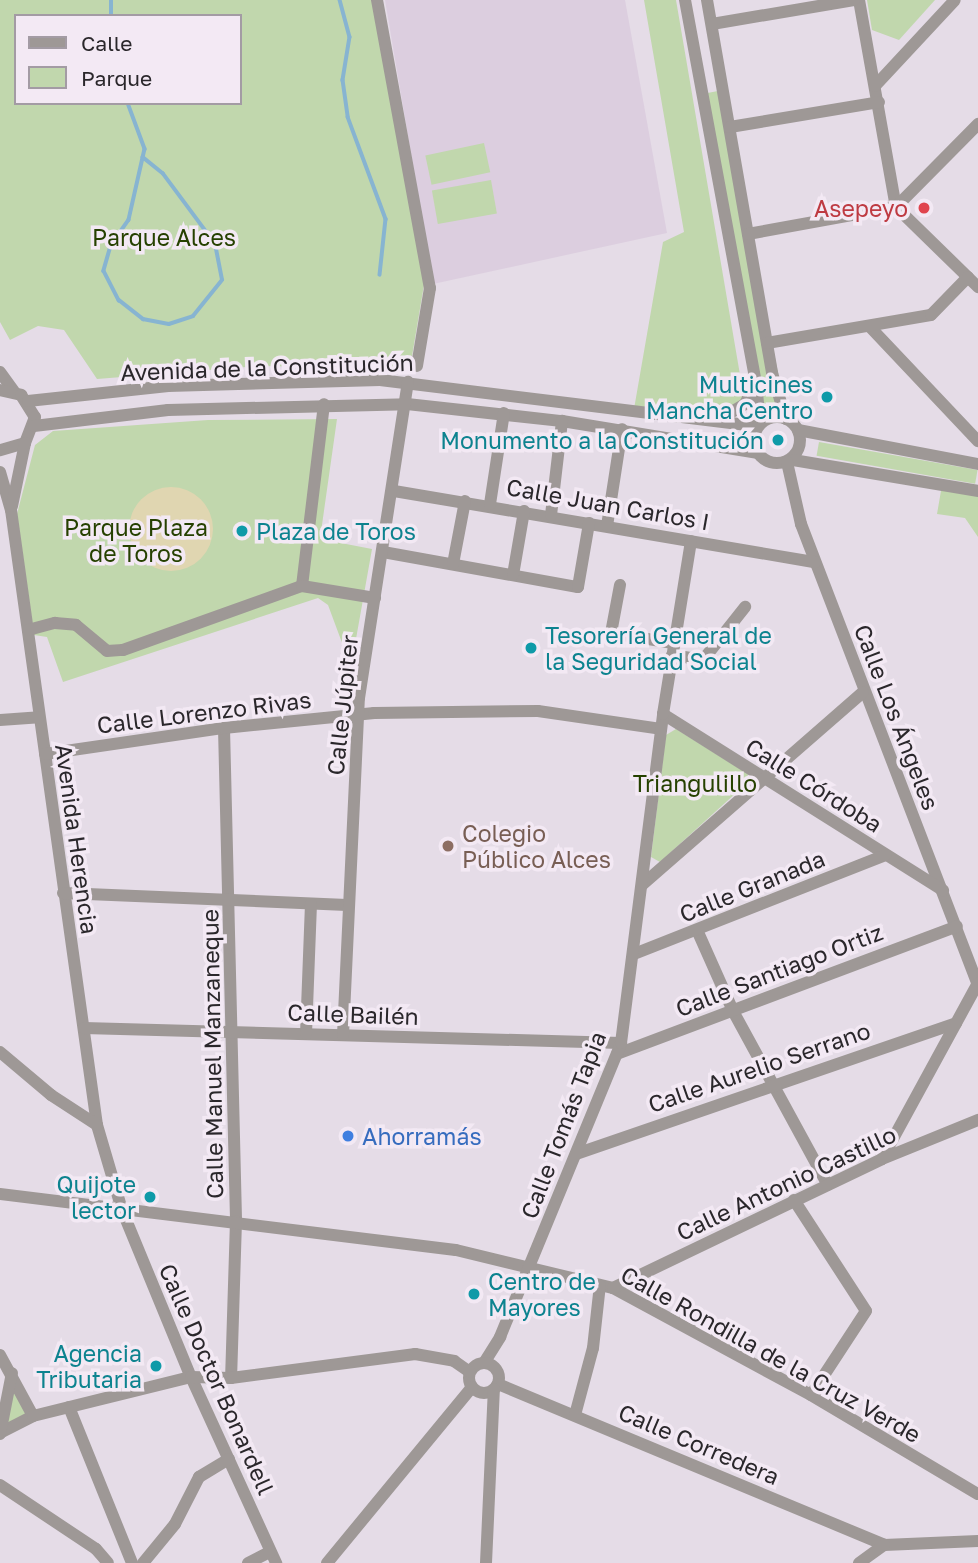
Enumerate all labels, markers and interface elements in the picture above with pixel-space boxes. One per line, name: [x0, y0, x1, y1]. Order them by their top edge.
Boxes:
legend: [14, 14, 242, 105]
text: Calle: [81, 30, 133, 56]
text: Parque: [81, 65, 152, 91]
place label: Asepeyo: [814, 194, 908, 222]
marker: Asepeyo: [914, 198, 934, 218]
park label: Parque Alces: [92, 223, 236, 251]
street label: Avenida de la Constitución: [120, 348, 414, 386]
place label: Multicines Mancha Centro: [646, 370, 813, 424]
marker: Multicines Mancha Centro: [819, 389, 835, 405]
place label: Monumento a la Constitución: [440, 426, 764, 454]
marker: Monumento a la Constitución: [770, 432, 786, 448]
street label: Calle Juan Carlos I: [504, 473, 712, 535]
park label: Parque Plaza de Toros: [64, 513, 208, 567]
place label: Plaza de Toros: [256, 517, 416, 545]
marker: Plaza de Toros: [234, 523, 250, 539]
street label: Calle Los Ángeles: [849, 620, 945, 814]
place label: Tesorería General de la Seguridad Social: [545, 621, 772, 675]
street label: Calle Júpiter: [321, 634, 363, 776]
marker: Tesorería General de la Seguridad Social: [523, 640, 539, 656]
street label: Calle Lorenzo Rivas: [95, 685, 313, 739]
street label: Calle Córdoba: [741, 732, 887, 838]
street label: Avenida Herencia: [50, 742, 104, 936]
park label: Triangulillo: [633, 769, 757, 797]
place label: Colegio Público Alces: [462, 819, 611, 873]
marker: Colegio Público Alces: [440, 838, 456, 854]
street label: Calle Granada: [675, 844, 829, 928]
street label: Calle Manuel Manzaneque: [196, 909, 228, 1199]
street label: Calle Santiago Ortiz: [672, 918, 886, 1022]
street label: Calle Bailén: [287, 998, 419, 1030]
street label: Calle Aurelio Serrano: [644, 1016, 874, 1118]
street label: Calle Tomás Tapia: [515, 1028, 611, 1222]
street label: Calle Antonio Castillo: [672, 1120, 900, 1246]
place label: Ahorramás: [362, 1122, 482, 1150]
marker: Ahorramás: [340, 1128, 356, 1144]
place label: Quijote lector: [56, 1170, 136, 1224]
marker: Quijote lector: [142, 1189, 158, 1205]
street label: Calle Doctor Bonardell: [154, 1259, 280, 1499]
street label: Calle Rondilla de la Cruz Verde: [616, 1260, 926, 1448]
place label: Centro de Mayores: [488, 1267, 596, 1321]
marker: Centro de Mayores: [466, 1286, 482, 1302]
place label: Agencia Tributaria: [36, 1339, 142, 1393]
marker: Agencia Tributaria: [148, 1358, 164, 1374]
street label: Calle Corredera: [614, 1398, 784, 1490]

